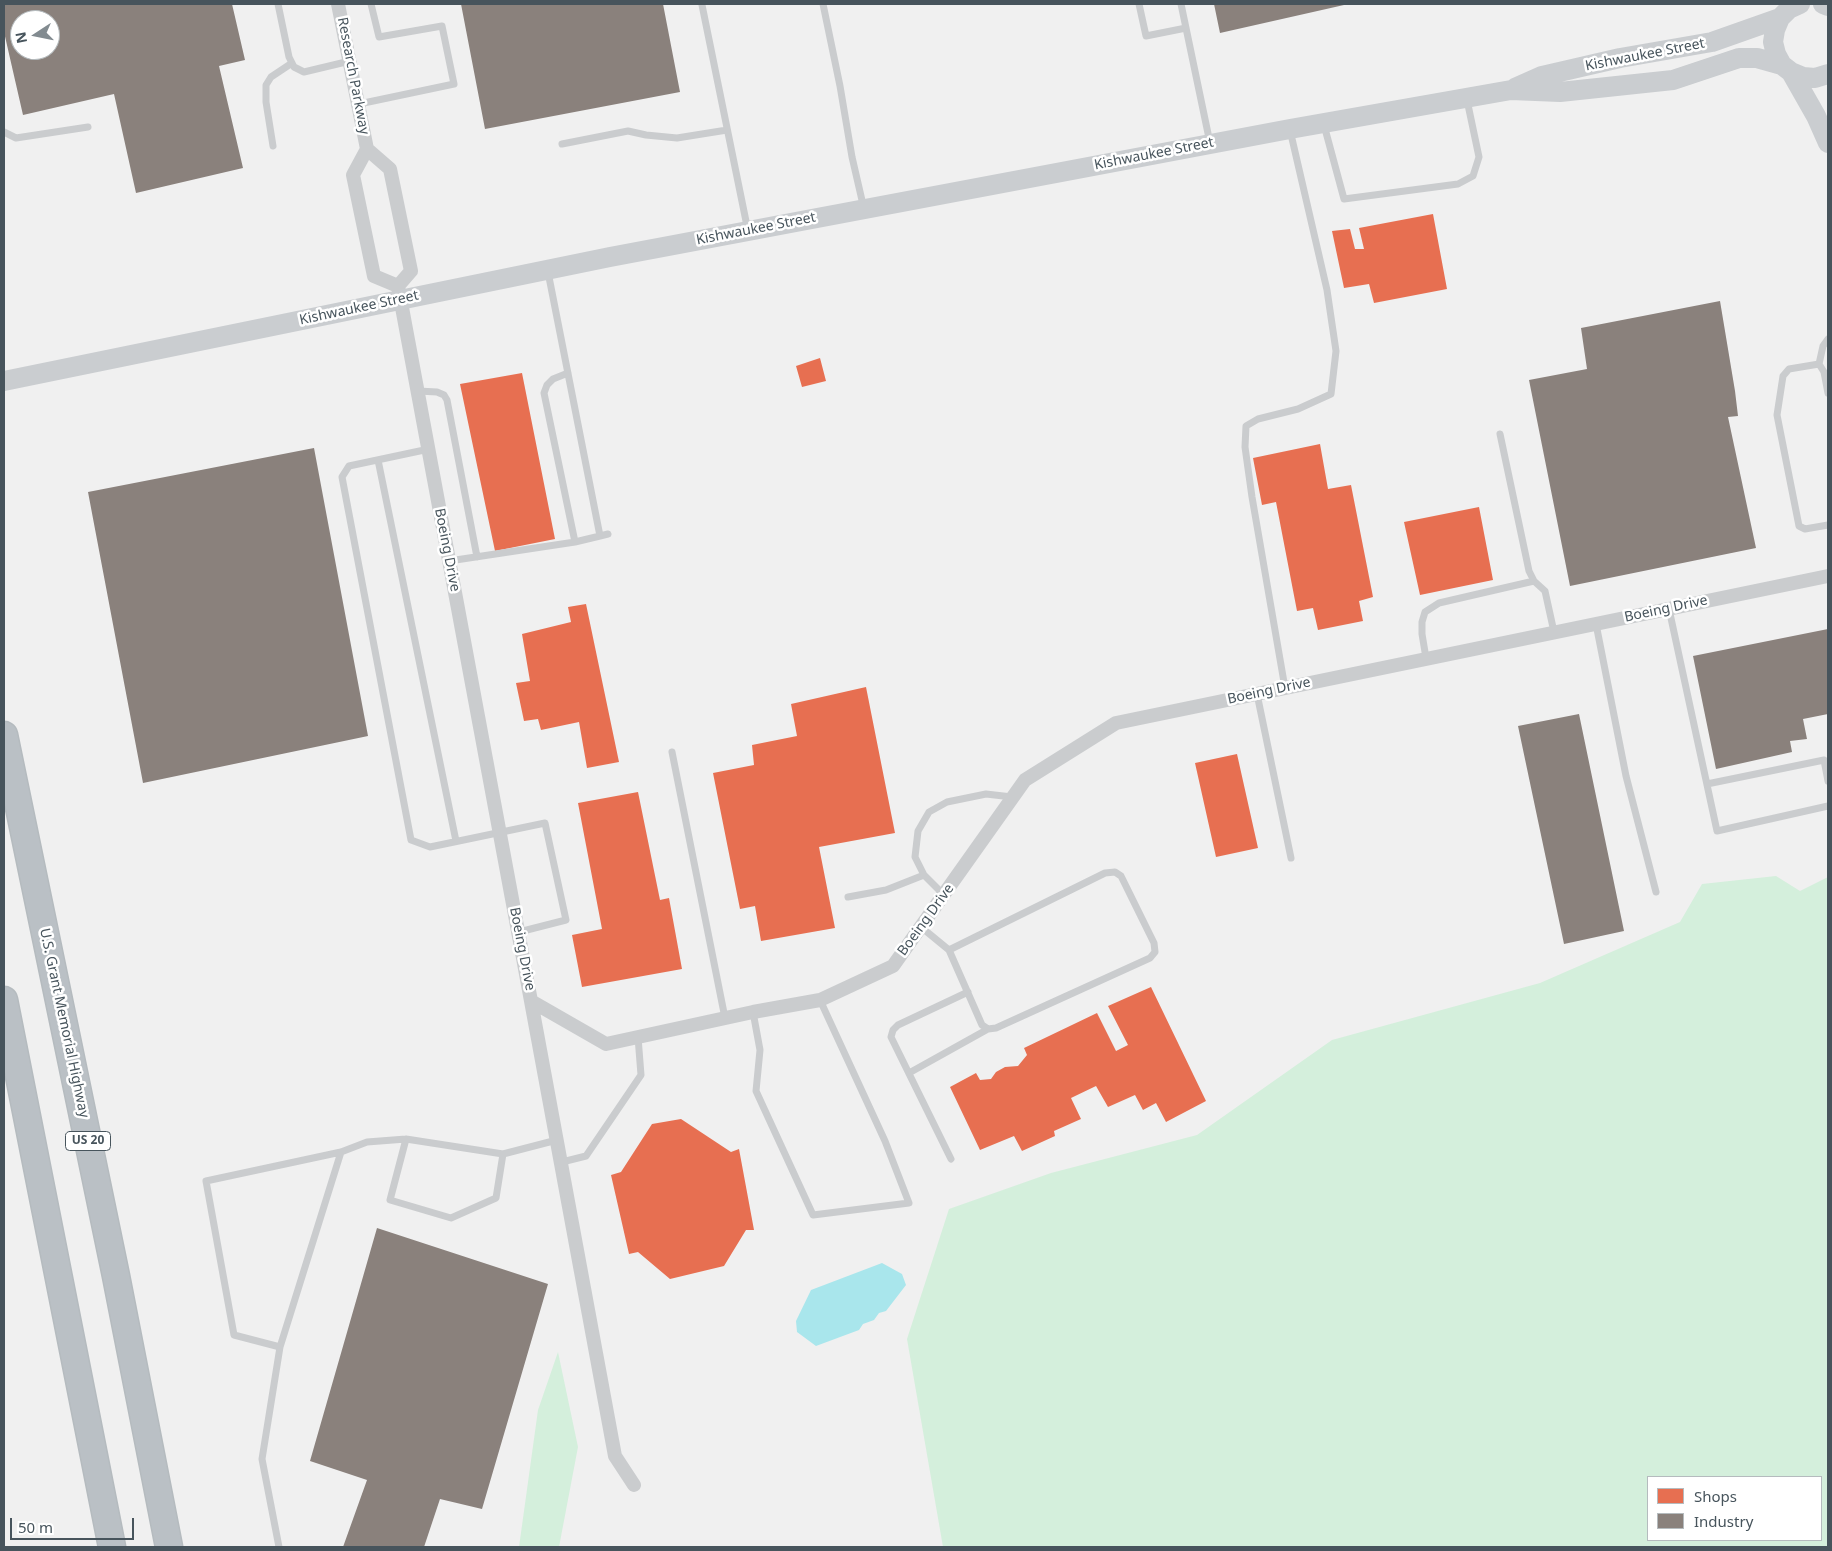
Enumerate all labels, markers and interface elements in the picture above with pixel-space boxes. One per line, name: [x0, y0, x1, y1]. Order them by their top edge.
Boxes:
north arrow: [10, 10, 60, 60]
street label: Research Parkway: [333, 16, 373, 136]
text: N: [10, 30, 31, 45]
street label: Kishwaukee Street: [1584, 35, 1706, 75]
street label: Kishwaukee Street: [1093, 134, 1215, 174]
street label: Kishwaukee Street: [695, 209, 817, 249]
street label: Kishwaukee Street: [298, 287, 420, 329]
street label: Boeing Drive: [431, 507, 463, 593]
street label: Boeing Drive: [1623, 592, 1709, 626]
street label: Boeing Drive: [1226, 674, 1312, 708]
street label: Boeing Drive: [894, 881, 958, 959]
street label: Boeing Drive: [506, 906, 538, 992]
street label: U.S. Grant Memorial Highway: [36, 927, 92, 1119]
road number: US 20: [66, 1132, 110, 1150]
legend: [1647, 1476, 1822, 1541]
text: Shops: [1694, 1486, 1737, 1506]
scale bar: [12, 1508, 136, 1540]
text: Industry: [1694, 1511, 1753, 1531]
text: 50 m: [18, 1517, 53, 1537]

